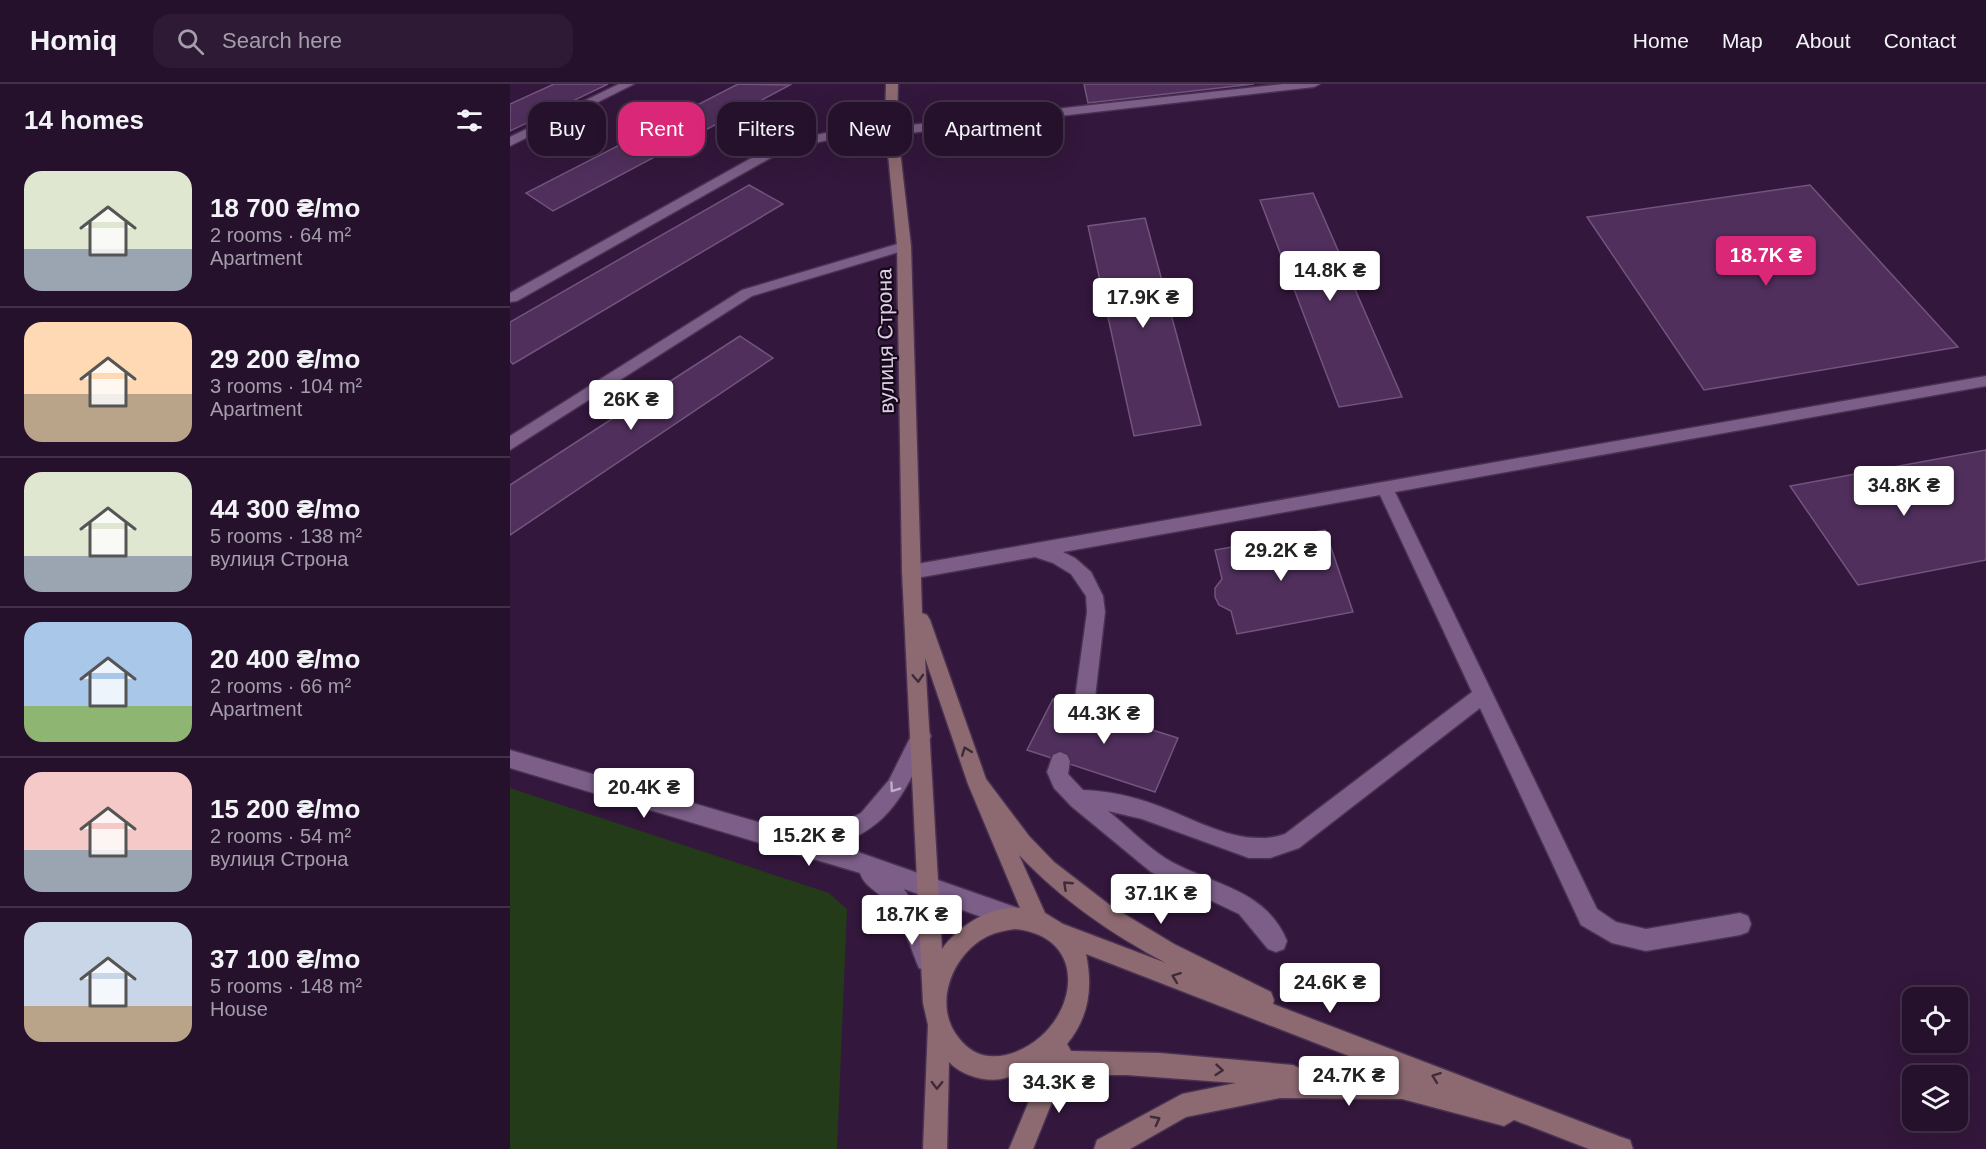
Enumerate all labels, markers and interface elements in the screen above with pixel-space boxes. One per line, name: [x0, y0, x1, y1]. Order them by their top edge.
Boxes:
search box: [153, 14, 573, 68]
text: Homiq: [30, 25, 117, 56]
icon: search: [174, 25, 207, 58]
text: Search here: [222, 28, 342, 53]
text: Home: [1633, 29, 1689, 52]
text: Map: [1722, 29, 1763, 52]
text: About: [1796, 29, 1851, 52]
text: Contact: [1884, 29, 1956, 52]
chip: Buy: [528, 102, 606, 156]
chip: Rent: [618, 102, 705, 156]
chip: Filters: [717, 102, 816, 156]
chip: New: [828, 102, 912, 156]
chip: Apartment: [924, 102, 1063, 156]
icon: filters: [453, 104, 486, 137]
text: 14 homes: [24, 105, 144, 135]
text: 18 700 ₴/mo: [210, 193, 360, 223]
icon: home: [72, 195, 144, 267]
text: 2 rooms · 64 m²: [210, 224, 351, 246]
pin: 18.7K ₴: [1711, 236, 1821, 287]
text: 18.7K ₴: [1730, 244, 1802, 266]
text: Apartment: [210, 247, 302, 269]
pin: 14.8K ₴: [1275, 251, 1385, 302]
text: 14.8K ₴: [1294, 259, 1366, 281]
street label: вулиця Строна: [872, 268, 898, 414]
pin: 17.9K ₴: [1088, 278, 1198, 329]
text: 17.9K ₴: [1107, 286, 1179, 308]
text: 29 200 ₴/mo: [210, 344, 360, 374]
icon: home: [72, 346, 144, 418]
text: 3 rooms · 104 m²: [210, 375, 362, 397]
pin: 26K ₴: [589, 380, 673, 431]
text: 26K ₴: [603, 388, 659, 410]
text: Apartment: [210, 398, 302, 420]
pin: 34.8K ₴: [1849, 466, 1959, 517]
text: 34.8K ₴: [1868, 474, 1940, 496]
text: 44 300 ₴/mo: [210, 494, 360, 524]
icon: home: [72, 496, 144, 568]
text: 5 rooms · 138 m²: [210, 525, 362, 547]
pin: 29.2K ₴: [1226, 531, 1336, 582]
text: 29.2K ₴: [1245, 539, 1317, 561]
text: вулиця Строна: [210, 548, 348, 570]
text: 20 400 ₴/mo: [210, 644, 360, 674]
icon: home: [72, 646, 144, 718]
one-way arrow: [911, 673, 924, 682]
text: 2 rooms · 66 m²: [210, 675, 351, 697]
pin: 44.3K ₴: [1049, 694, 1159, 745]
text: Apartment: [210, 698, 302, 720]
text: 44.3K ₴: [1068, 702, 1140, 724]
one-way arrow: [961, 746, 973, 757]
pin: 20.4K ₴: [589, 768, 699, 819]
text: 20.4K ₴: [608, 776, 680, 798]
one-way arrow: [890, 782, 901, 793]
text: 15 200 ₴/mo: [210, 794, 360, 824]
icon: home: [72, 796, 144, 868]
pin: 15.2K ₴: [754, 816, 864, 867]
text: 15.2K ₴: [773, 824, 845, 846]
text: 2 rooms · 54 m²: [210, 825, 351, 847]
text: вулиця Строна: [210, 848, 348, 870]
pin: 37.1K ₴: [1106, 874, 1216, 925]
one-way arrow: [1064, 882, 1075, 893]
text: 37.1K ₴: [1125, 882, 1197, 904]
pin: 18.7K ₴: [857, 895, 967, 946]
text: 18.7K ₴: [876, 903, 948, 925]
text: 37 100 ₴/mo: [210, 944, 360, 974]
icon: home: [72, 946, 144, 1018]
pin: 24.6K ₴: [1275, 963, 1385, 1014]
text: 24.6K ₴: [1294, 971, 1366, 993]
one-way arrow: [1171, 972, 1182, 985]
text: 5 rooms · 148 m²: [210, 975, 362, 997]
map controls: [1902, 987, 1968, 1131]
button: locate: [1902, 987, 1968, 1053]
text: House: [210, 998, 268, 1020]
pin: 24.7K ₴: [1294, 1056, 1404, 1107]
pin: 34.3K ₴: [1004, 1063, 1114, 1114]
one-way arrow: [1215, 1063, 1224, 1076]
text: 24.7K ₴: [1313, 1064, 1385, 1086]
button: layers: [1902, 1065, 1968, 1131]
text: 34.3K ₴: [1023, 1071, 1095, 1093]
one-way arrow: [1431, 1072, 1442, 1085]
one-way arrow: [930, 1081, 943, 1090]
one-way arrow: [1150, 1116, 1161, 1127]

